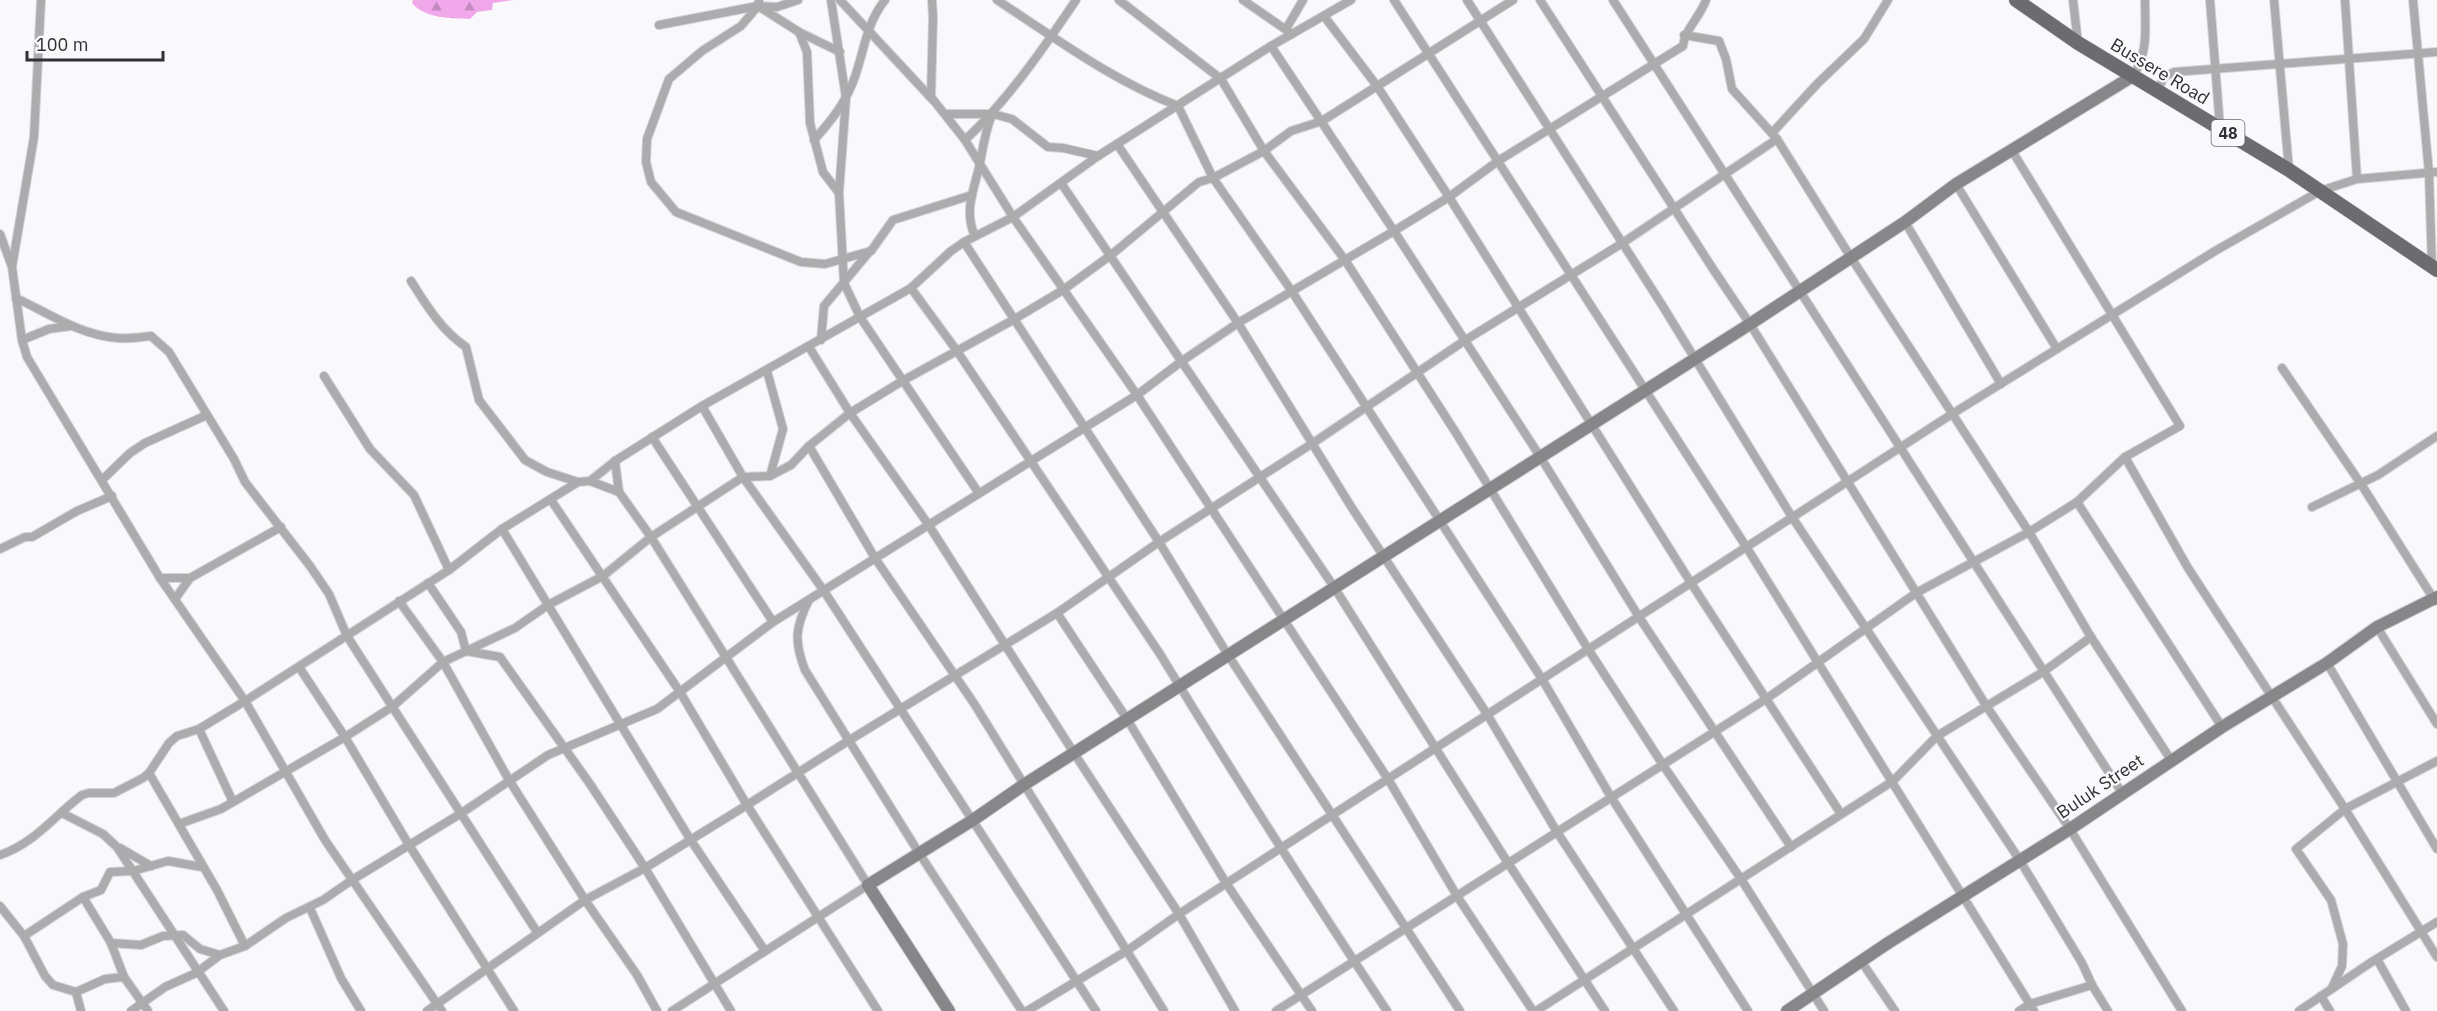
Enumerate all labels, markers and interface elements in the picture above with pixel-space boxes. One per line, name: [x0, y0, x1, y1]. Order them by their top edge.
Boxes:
scale bar: [27, 24, 164, 62]
street label: Bussere Road: [2106, 32, 2214, 110]
text: 100 m: [36, 33, 88, 56]
road number: 48: [2212, 120, 2244, 146]
street label: Buluk Street: [2052, 748, 2148, 824]

